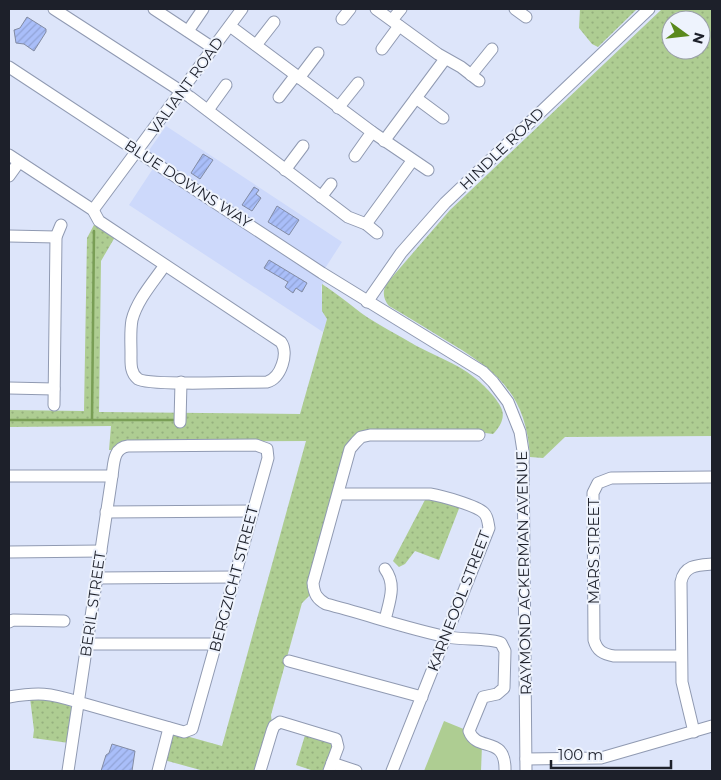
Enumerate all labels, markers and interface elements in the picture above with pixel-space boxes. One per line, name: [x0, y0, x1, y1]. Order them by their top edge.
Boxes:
north arrow: [661, 10, 711, 60]
text: N: [688, 31, 709, 46]
street label: VALIANT ROAD: [144, 33, 227, 138]
street label: HINDLE ROAD: [455, 103, 548, 194]
street label: BLUE DOWNS WAY: [121, 135, 256, 232]
street label: RAYMOND ACKERMAN AVENUE: [512, 451, 535, 695]
street label: MARS STREET: [584, 497, 603, 604]
street label: BERGZICHT STREET: [205, 503, 262, 654]
street label: KARNEOOL STREET: [423, 527, 494, 674]
street label: BERIL STREET: [76, 549, 109, 658]
scale bar: [551, 738, 671, 770]
text: 100 m: [558, 745, 603, 764]

